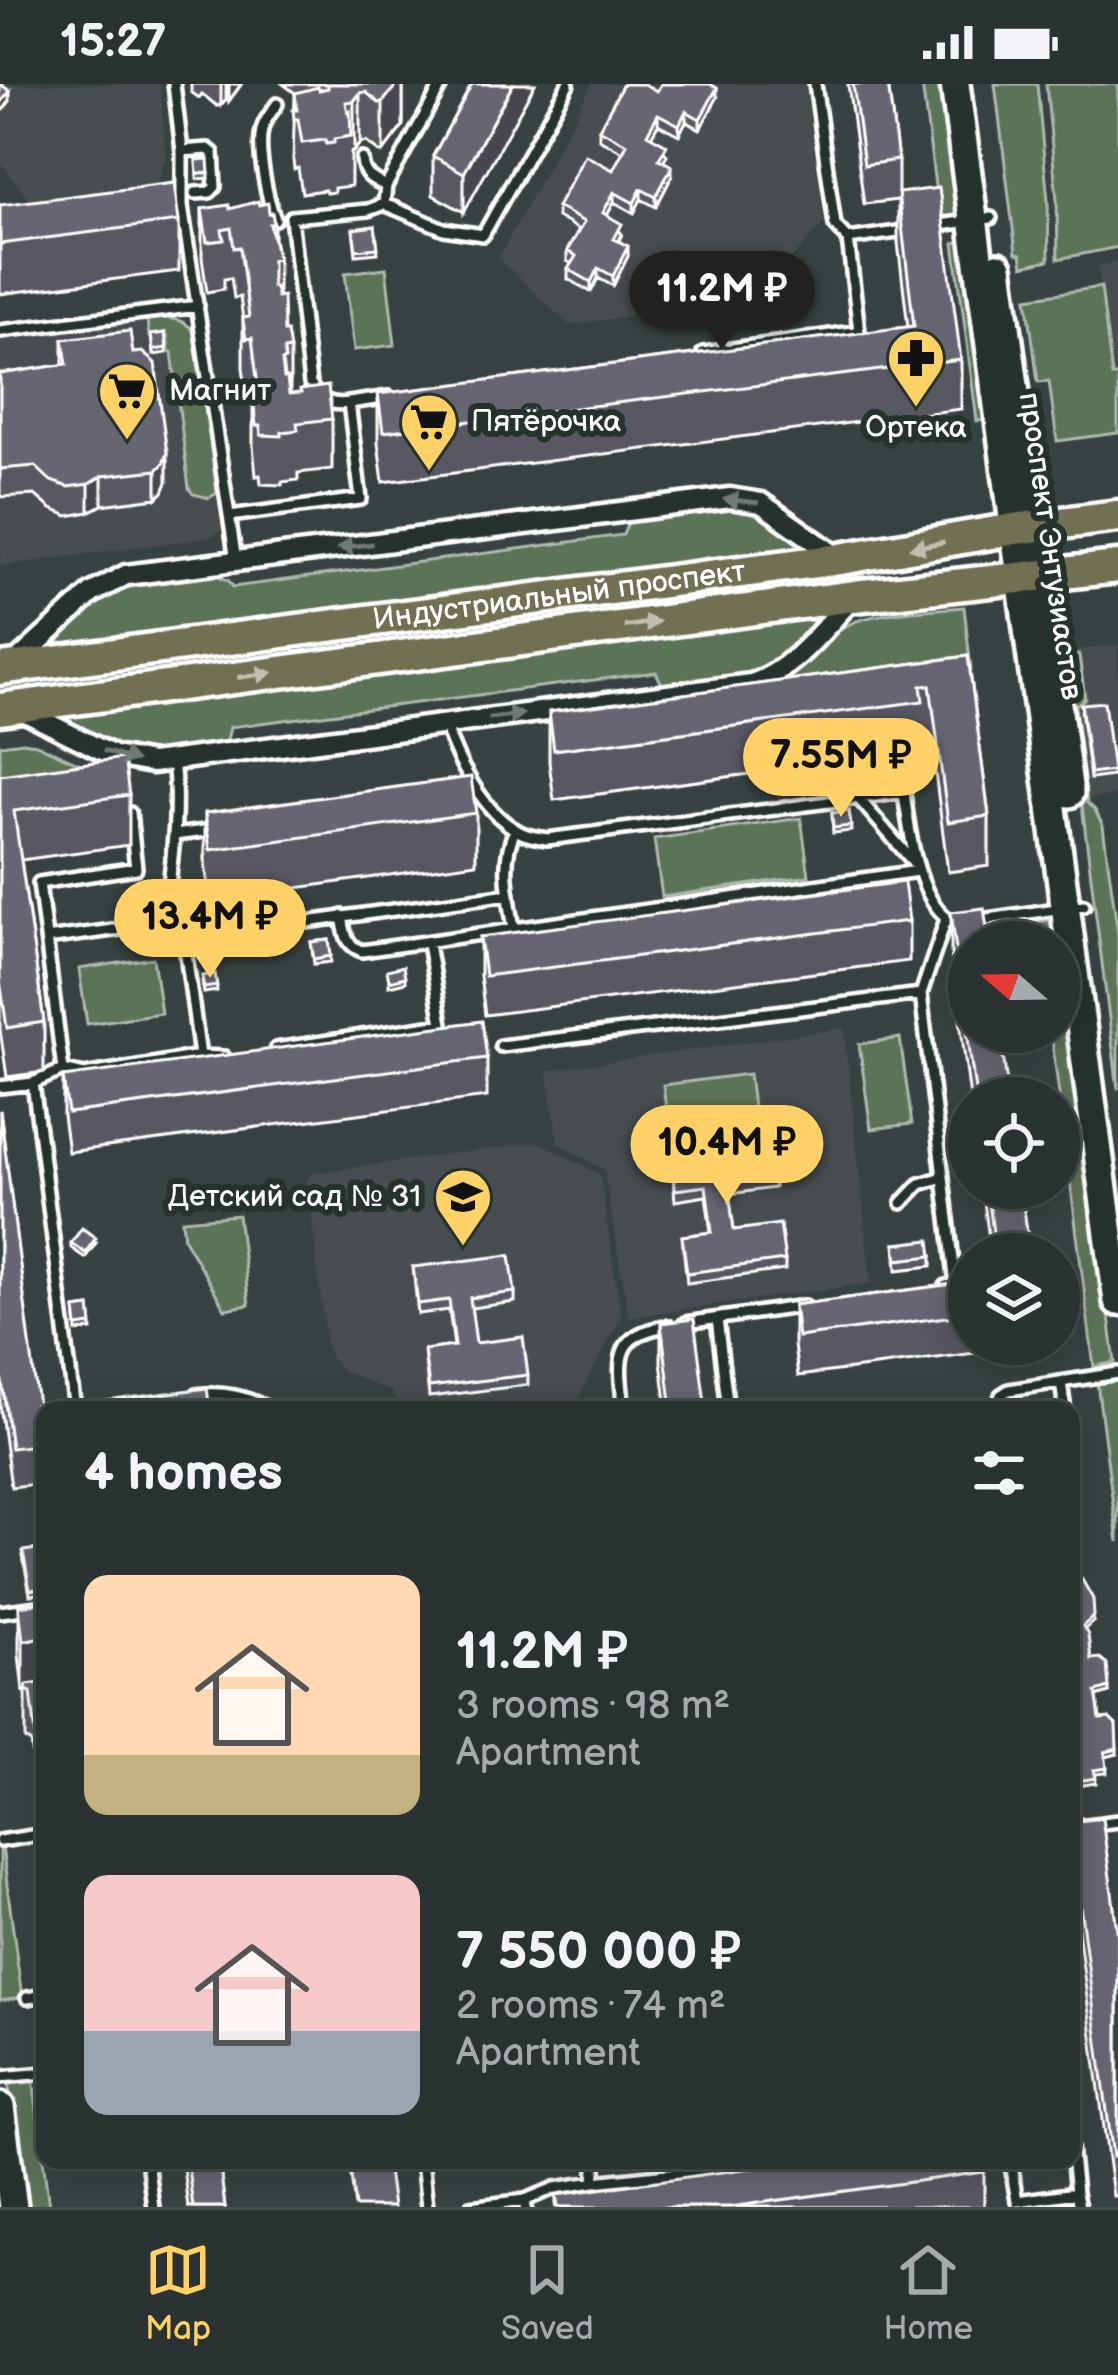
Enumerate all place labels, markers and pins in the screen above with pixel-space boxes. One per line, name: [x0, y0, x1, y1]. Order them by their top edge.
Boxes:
pin: 11.2M ₽: [611, 251, 833, 353]
pharmacy icon: Ортека: [885, 327, 947, 409]
supermarket icon: Магнит: [96, 360, 158, 442]
place label: Магнит: [169, 373, 271, 409]
supermarket icon: Пятёрочка: [398, 391, 460, 473]
place label: Пятёрочка: [471, 404, 622, 440]
place label: Ортека: [865, 410, 967, 446]
pin: 7.55M ₽: [730, 718, 952, 820]
pin: 13.4M ₽: [99, 879, 321, 981]
pin: 10.4M ₽: [616, 1105, 838, 1207]
school or university icon: Детский сад № 31: [432, 1166, 494, 1248]
place label: Детский сад № 31: [168, 1179, 421, 1215]

